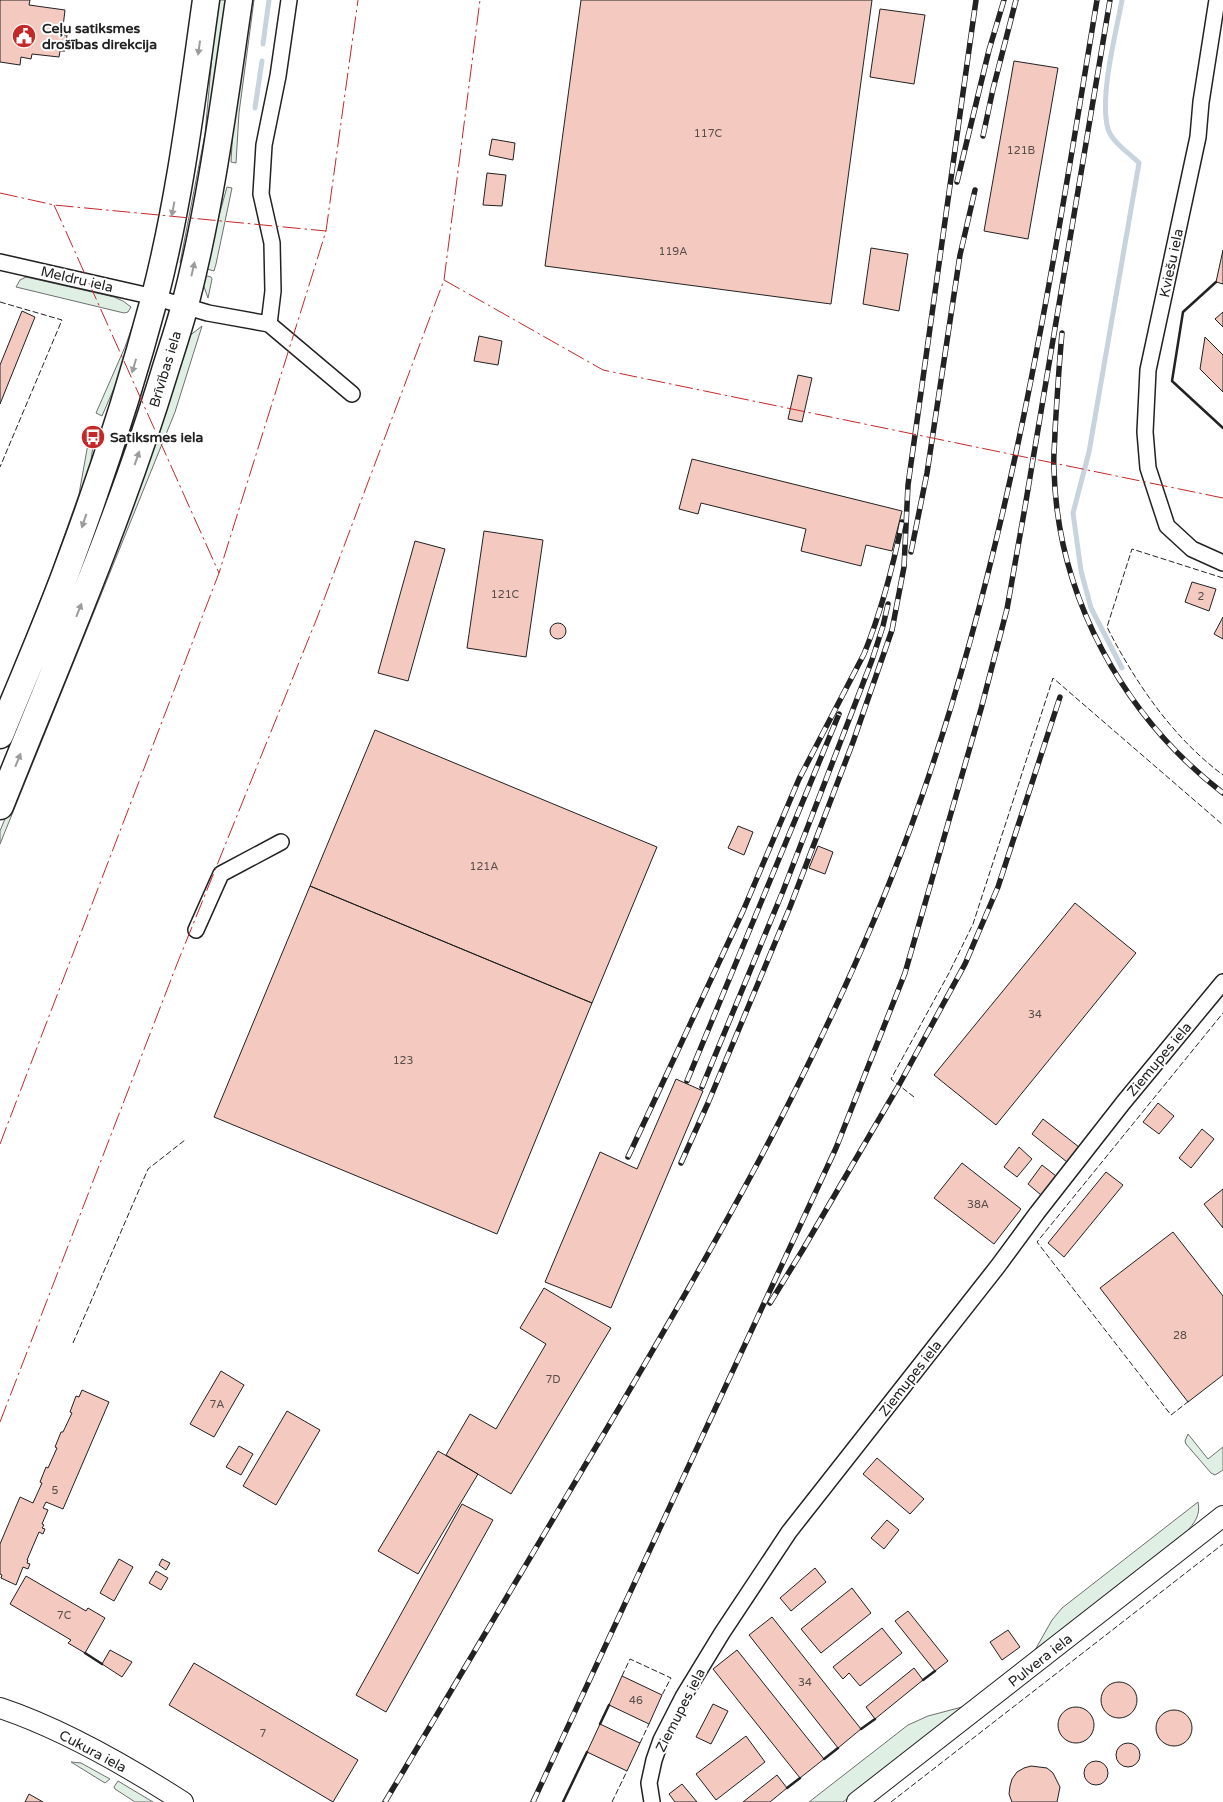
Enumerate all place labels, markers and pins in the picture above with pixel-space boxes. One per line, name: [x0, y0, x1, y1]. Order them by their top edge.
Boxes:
place label: Ceļu satiksmes drošības direkcija: [42, 20, 157, 53]
public building icon: Ceļu satiksmes drošības direkcija: [11, 23, 37, 49]
bus stop icon: Satiksmes iela: [80, 424, 106, 450]
place label: Satiksmes iela: [110, 429, 203, 446]

